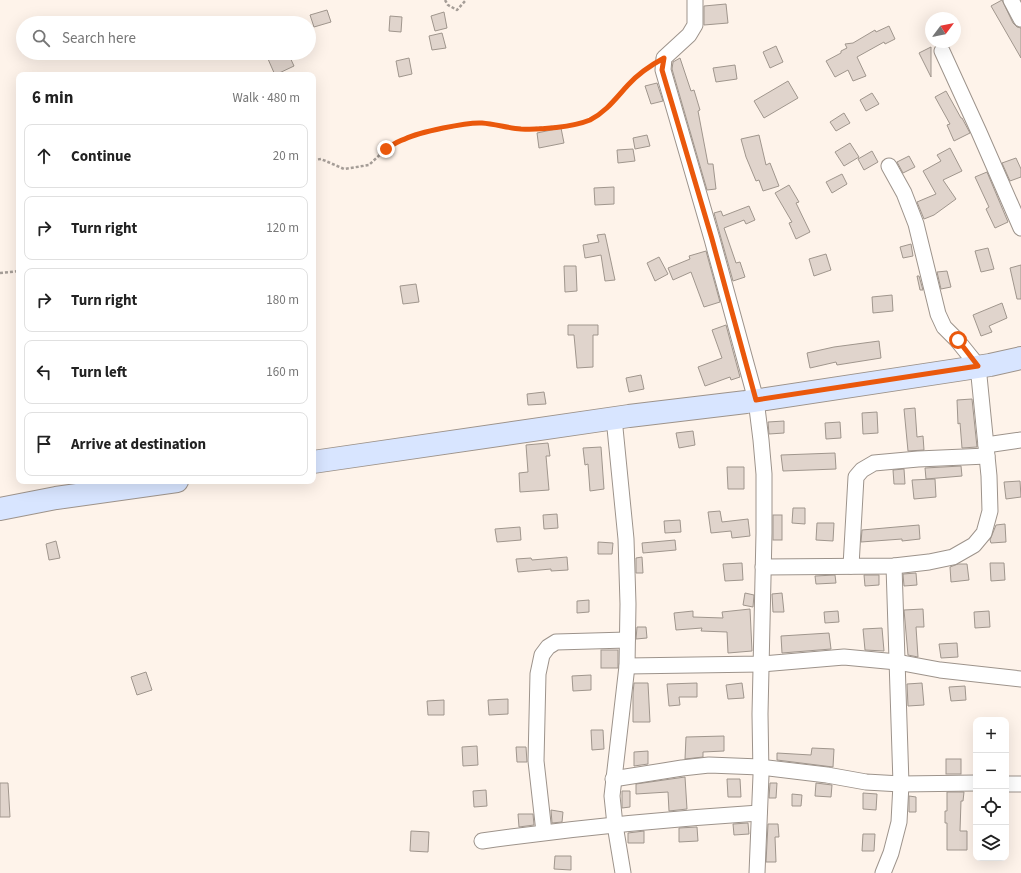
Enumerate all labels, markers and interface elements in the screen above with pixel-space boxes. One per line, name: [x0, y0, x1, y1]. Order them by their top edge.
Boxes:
north arrow: [925, 12, 961, 48]
search box: [16, 16, 316, 60]
icon: search: [30, 27, 52, 49]
text: Search here: [62, 28, 136, 49]
text: 6 min: [32, 86, 73, 110]
text: Walk · 480 m: [232, 89, 300, 107]
route end: [377, 140, 395, 158]
icon: ahead: [33, 145, 55, 167]
text: Continue: [71, 146, 131, 167]
text: 20 m: [273, 147, 299, 165]
icon: right: [33, 217, 55, 239]
text: Turn right: [71, 218, 137, 239]
text: 120 m: [266, 219, 299, 237]
icon: right: [33, 289, 55, 311]
text: Turn right: [71, 290, 137, 311]
text: 180 m: [266, 291, 299, 309]
route start: [949, 331, 967, 349]
icon: left: [33, 361, 55, 383]
text: Turn left: [71, 362, 127, 383]
text: 160 m: [266, 363, 299, 381]
icon: arrive: [33, 433, 55, 455]
text: Arrive at destination: [71, 434, 206, 455]
map controls: [973, 717, 1009, 861]
button: +: [973, 717, 1009, 753]
button: −: [973, 753, 1009, 789]
button: locate: [973, 789, 1009, 825]
button: layers: [973, 825, 1009, 861]

